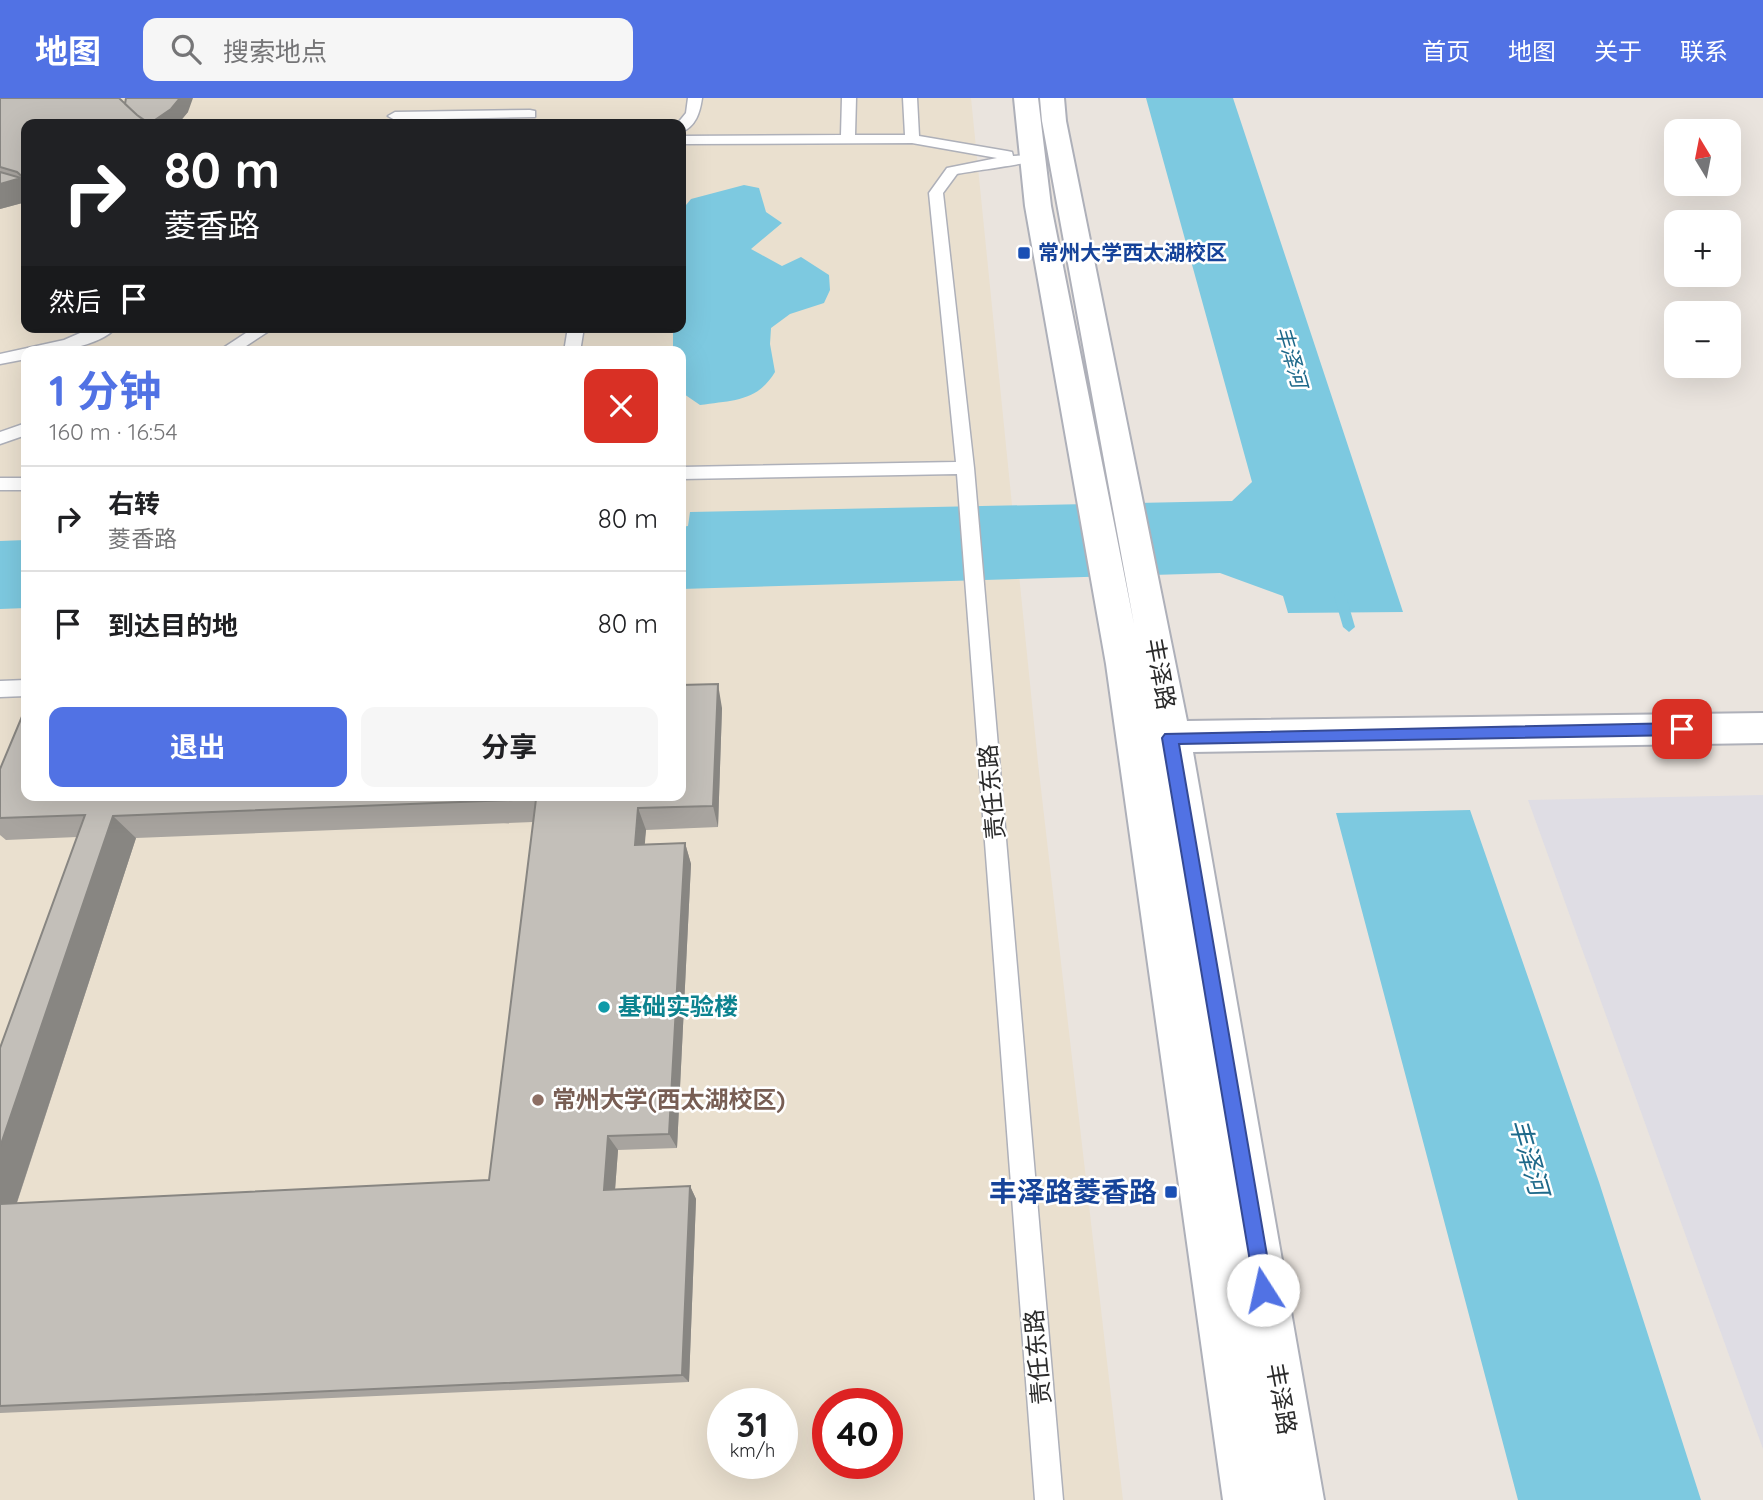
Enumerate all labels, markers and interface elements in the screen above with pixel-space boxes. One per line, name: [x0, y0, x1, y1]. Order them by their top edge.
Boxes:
search box: [143, 18, 633, 81]
text: 地图: [35, 30, 101, 71]
icon: search: [167, 30, 205, 68]
text: 搜索地点: [223, 35, 327, 68]
text: 首页: [1422, 36, 1470, 66]
text: 地图: [1508, 36, 1556, 66]
text: 关于: [1594, 36, 1642, 66]
text: 联系: [1680, 36, 1728, 66]
north arrow: [1664, 119, 1741, 196]
map controls: [1664, 119, 1741, 378]
text: 80 m: [164, 139, 280, 200]
icon: right: [49, 147, 140, 238]
text: 菱香路: [164, 205, 260, 245]
button: +: [1664, 210, 1741, 287]
place label: 常州大学西太湖校区: [1038, 239, 1227, 265]
marker: 常州大学西太湖校区: [1016, 245, 1032, 261]
icon: arrive: [115, 280, 153, 318]
text: 然后: [49, 285, 101, 318]
button: −: [1664, 301, 1741, 378]
water label: 丰泽河: [1271, 323, 1314, 394]
text: 1 分钟: [49, 364, 161, 417]
button: close: [584, 369, 658, 443]
text: 160 m · 16:54: [49, 417, 178, 446]
text: 右转: [108, 487, 160, 520]
icon: right: [49, 500, 87, 538]
text: 80 m: [598, 502, 658, 535]
text: 菱香路: [108, 524, 177, 553]
icon: arrive: [49, 605, 87, 643]
text: 80 m: [598, 607, 658, 640]
text: 到达目的地: [108, 609, 238, 642]
street label: 丰泽路: [1140, 636, 1182, 712]
pin: [1652, 699, 1712, 759]
button: 退出: [49, 707, 347, 787]
button: 分享: [361, 707, 658, 787]
icon: arrive: [1663, 710, 1701, 748]
street label: 责任东路: [972, 743, 1010, 841]
place label: 基础实验楼: [618, 991, 738, 1021]
marker: 基础实验楼: [596, 999, 612, 1015]
place label: 常州大学(西太湖校区): [552, 1084, 785, 1114]
marker: 常州大学(西太湖校区): [530, 1092, 546, 1108]
water label: 丰泽河: [1503, 1115, 1557, 1204]
place label: 丰泽路菱香路: [989, 1174, 1157, 1209]
marker: 丰泽路菱香路: [1163, 1184, 1179, 1200]
position arrow: [1226, 1253, 1300, 1327]
street label: 责任东路: [1018, 1308, 1056, 1406]
street label: 丰泽路: [1261, 1361, 1303, 1437]
speed limit sign: 40: [812, 1388, 903, 1479]
text: 31: [736, 1402, 769, 1446]
text: km/h: [730, 1439, 775, 1462]

